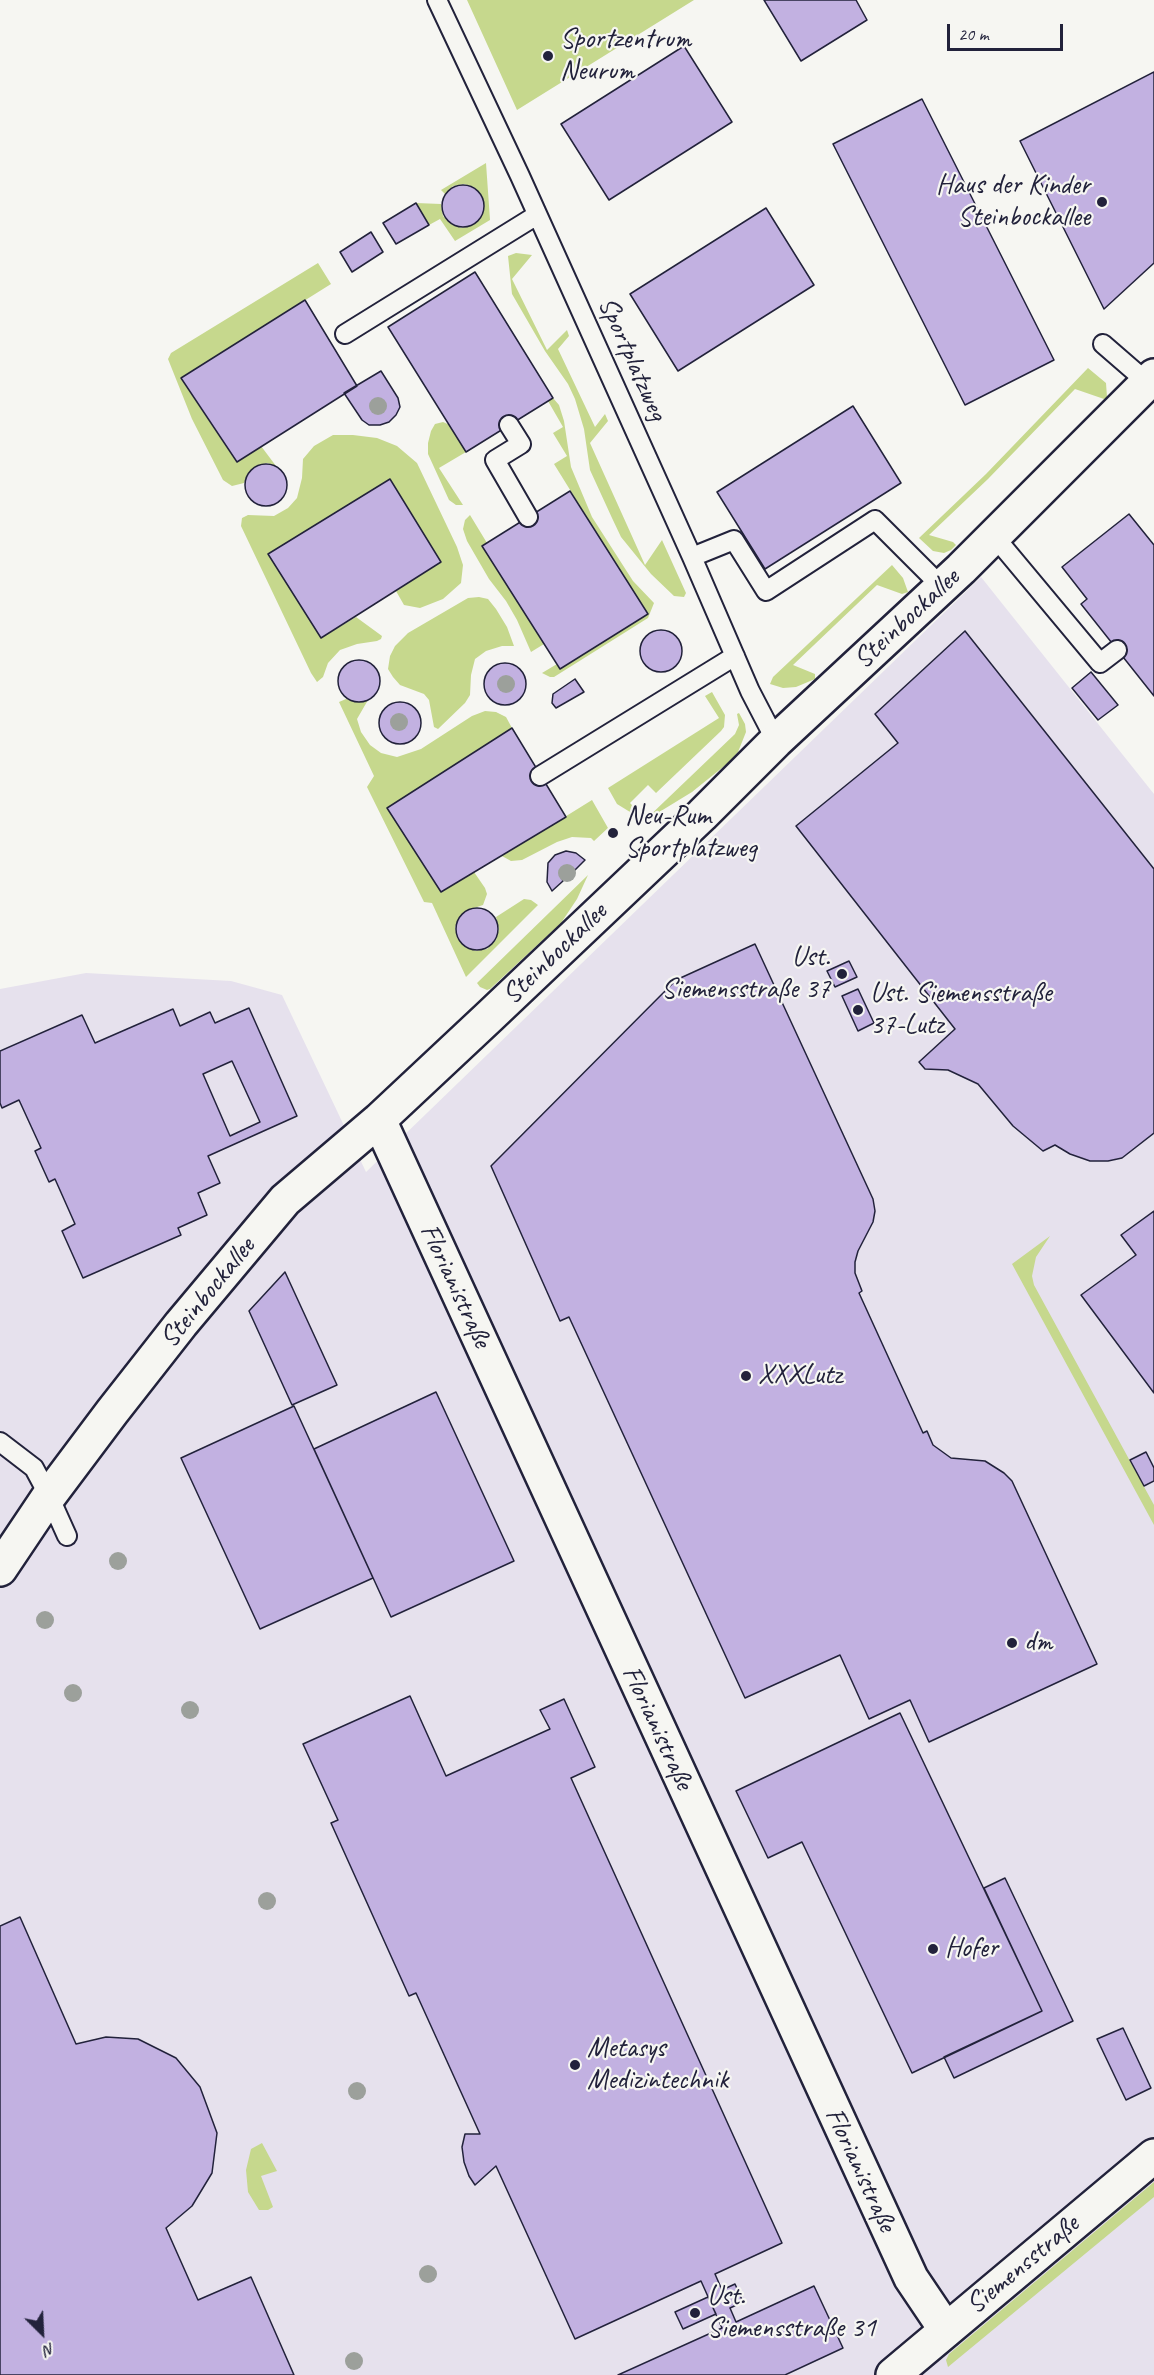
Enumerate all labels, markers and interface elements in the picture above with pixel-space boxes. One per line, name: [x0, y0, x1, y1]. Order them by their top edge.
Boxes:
scale bar: [950, 12, 1066, 50]
place label: Sportzentrum Neurum: [560, 23, 691, 89]
text: 20 m: [958, 23, 989, 45]
marker: Sportzentrum Neurum: [541, 49, 555, 63]
place label: Haus der Kinder Steinbockallee: [936, 169, 1090, 235]
marker: Haus der Kinder Steinbockallee: [1095, 195, 1109, 209]
street label: Sportplatzweg: [590, 292, 674, 426]
street label: Steinbockallee: [847, 562, 967, 676]
place label: Neu-Rum Sportplatzweg: [625, 800, 757, 866]
marker: Neu-Rum Sportplatzweg: [606, 826, 620, 840]
street label: Steinbockallee: [496, 896, 614, 1012]
place label: Ust. Siemensstraße 37: [661, 941, 830, 1007]
marker: Ust. Siemensstraße 37: [835, 967, 849, 981]
place label: Ust. Siemensstraße 37-Lutz: [870, 977, 1052, 1043]
marker: Ust. Siemensstraße 37-Lutz: [851, 1003, 865, 1017]
street label: Florianistraße: [412, 1219, 498, 1353]
street label: Steinbockallee: [153, 1231, 263, 1355]
place label: XXXLutz: [758, 1359, 842, 1393]
marker: XXXLutz: [739, 1369, 753, 1383]
place label: dm: [1024, 1626, 1052, 1660]
marker: dm: [1005, 1636, 1019, 1650]
street label: Florianistraße: [614, 1661, 700, 1795]
place label: Hofer: [945, 1932, 998, 1966]
marker: Hofer: [926, 1942, 940, 1956]
place label: Metasys Medizintechnik: [587, 2032, 728, 2098]
marker: Metasys Medizintechnik: [568, 2058, 582, 2072]
street label: Florianistraße: [817, 2103, 903, 2237]
street label: Siemensstraße: [960, 2208, 1086, 2322]
place label: Ust. Siemensstraße 31: [707, 2280, 876, 2346]
north arrow: [12, 2303, 72, 2363]
marker: Ust. Siemensstraße 31: [688, 2306, 702, 2320]
text: N: [41, 2338, 58, 2361]

